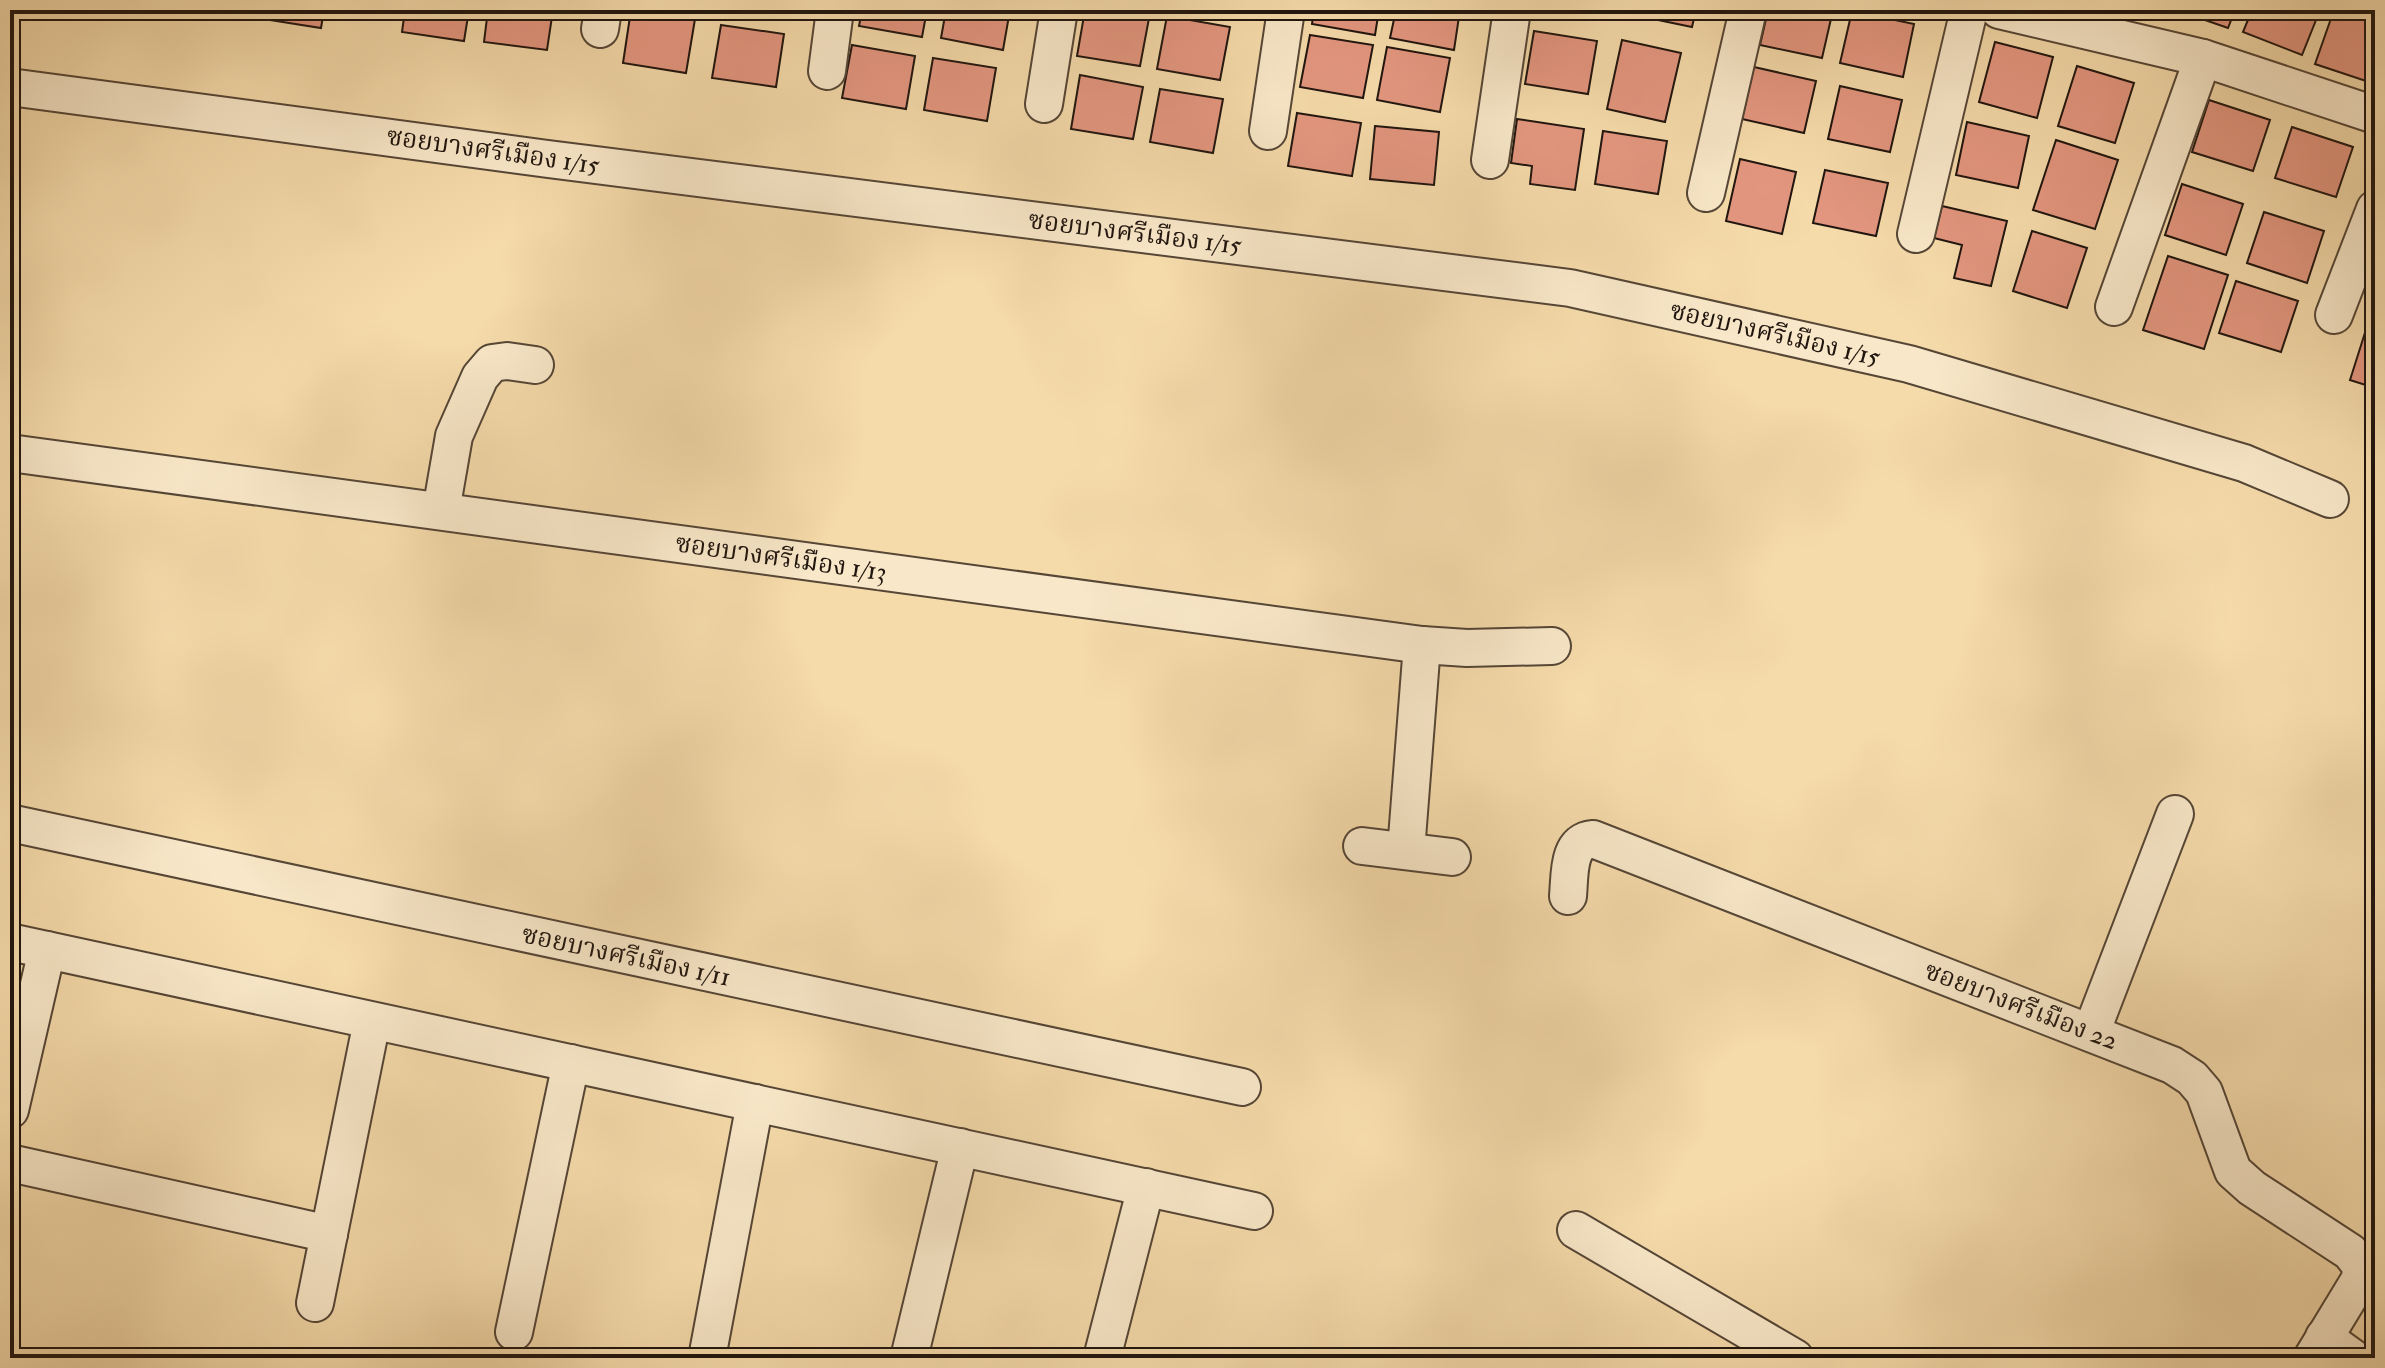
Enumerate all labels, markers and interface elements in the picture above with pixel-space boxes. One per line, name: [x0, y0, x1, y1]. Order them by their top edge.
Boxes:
street label: ซอยบางศรีเมือง 1/15: [385, 120, 602, 182]
street label: ซอยบางศรีเมือง 1/15: [1027, 204, 1244, 262]
street label: ซอยบางศรีเมือง 1/15: [1667, 294, 1884, 374]
street label: ซอยบางศรีเมือง 1/13: [673, 527, 889, 589]
street label: ซอยบางศรีเมือง 1/11: [519, 918, 733, 994]
street label: ซอยบางศรีเมือง 22: [1920, 954, 2122, 1058]

